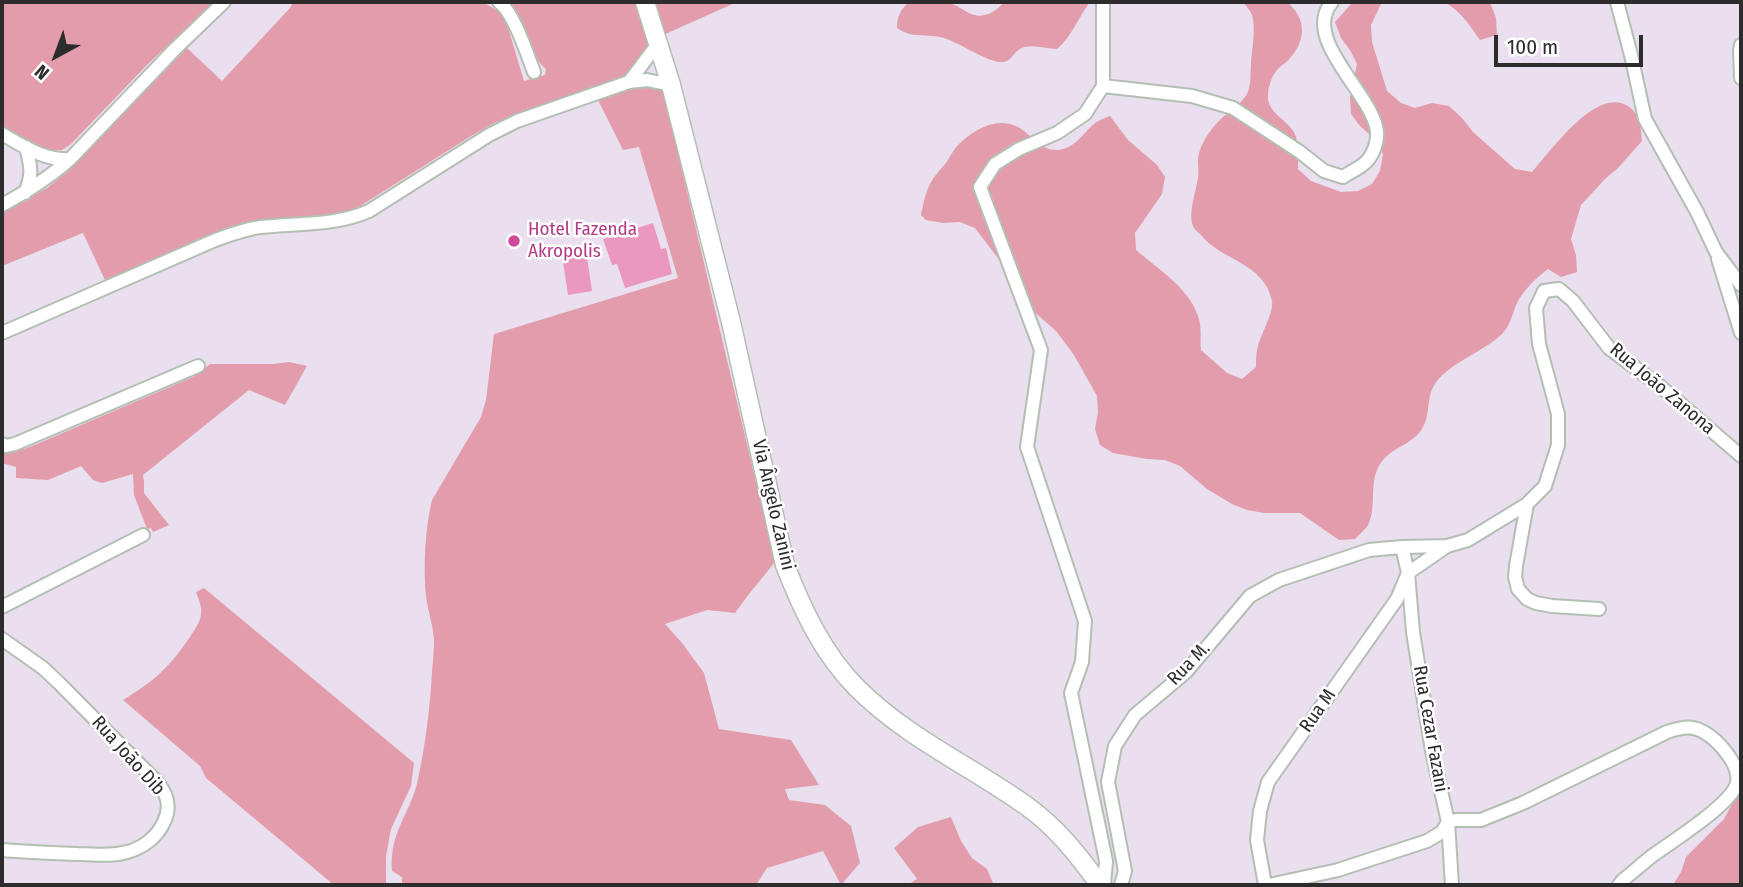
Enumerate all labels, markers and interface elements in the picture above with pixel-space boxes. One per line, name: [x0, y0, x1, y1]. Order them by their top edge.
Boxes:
north arrow: [21, 21, 91, 91]
scale bar: [1498, 21, 1647, 65]
text: 100 m: [1507, 34, 1558, 60]
text: N: [30, 60, 54, 85]
place label: Hotel Fazenda Akropolis: [528, 219, 637, 263]
marker: Hotel Fazenda Akropolis: [506, 233, 522, 249]
street label: Rua João Zanona: [1605, 338, 1719, 440]
street label: Via Ângelo Zanini: [747, 438, 799, 572]
street label: Rua M.: [1163, 638, 1215, 690]
street label: Rua Cezar Fazani: [1408, 664, 1452, 794]
street label: Rua M: [1295, 685, 1341, 737]
street label: Rua João Dib: [86, 712, 170, 800]

